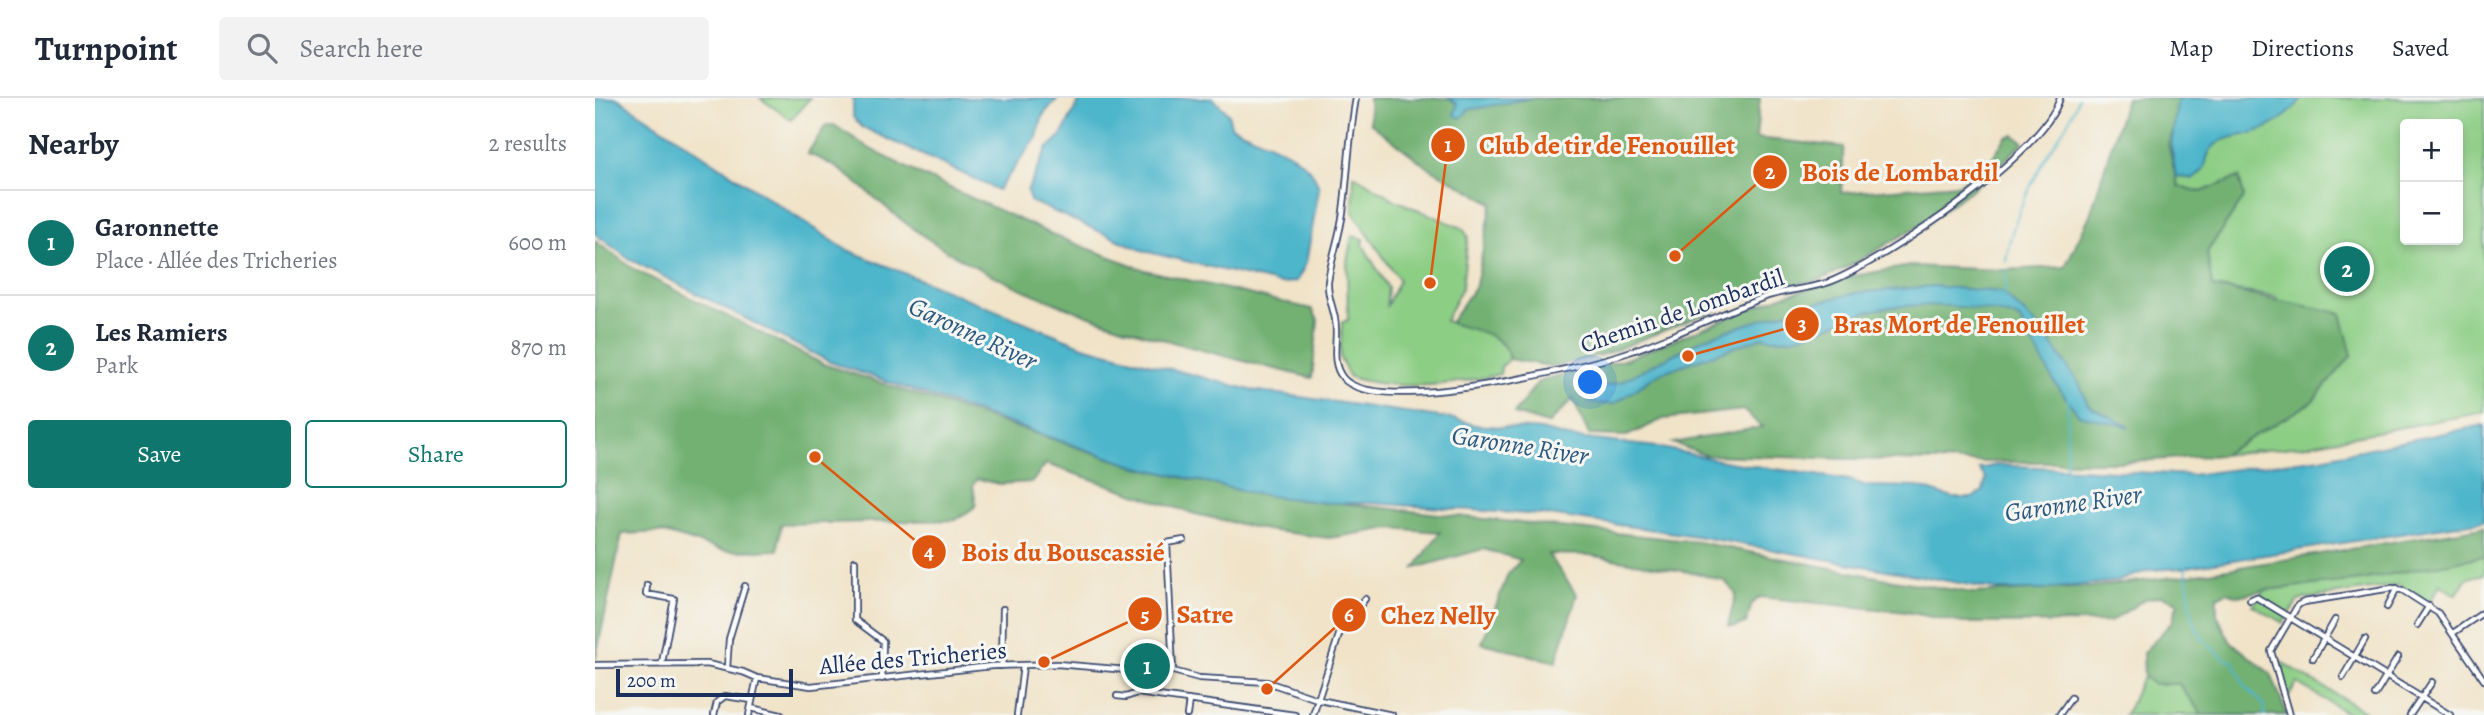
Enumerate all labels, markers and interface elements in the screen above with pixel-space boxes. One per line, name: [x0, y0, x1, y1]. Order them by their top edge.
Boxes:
search box: [219, 17, 709, 80]
text: Turnpoint: [35, 26, 177, 71]
icon: search: [243, 29, 281, 67]
text: Search here: [299, 31, 423, 66]
text: Map: [2169, 32, 2213, 64]
text: Directions: [2251, 32, 2354, 64]
text: Saved: [2392, 32, 2449, 64]
map controls: [2400, 119, 2463, 245]
button: +: [2400, 119, 2463, 182]
callout: Club de tir de Fenouillet: [1430, 121, 1749, 168]
text: Nearby: [28, 124, 119, 164]
text: 2 results: [489, 128, 567, 159]
text: Club de tir de Fenouillet: [1479, 128, 1735, 163]
text: 1: [1444, 131, 1452, 159]
callout: Bois de Lombardil: [1753, 148, 2012, 195]
text: Bois de Lombardil: [1802, 155, 1998, 190]
text: 2: [1765, 158, 1775, 186]
button: −: [2400, 182, 2463, 245]
text: Garonnette: [95, 210, 219, 245]
text: 1: [47, 227, 55, 258]
text: 600 m: [508, 227, 567, 258]
pin: 2: [2324, 243, 2370, 295]
text: Place · Allée des Tricheries: [95, 245, 338, 276]
street label: Chemin de Lombardil: [1576, 261, 1788, 361]
water label: Garonne River: [903, 289, 1043, 379]
callout: Bras Mort de Fenouillet: [1784, 300, 2099, 347]
text: Bras Mort de Fenouillet: [1833, 307, 2085, 342]
text: 3: [1797, 310, 1807, 338]
text: Les Ramiers: [95, 315, 228, 350]
text: 2: [45, 332, 57, 363]
text: 870 m: [510, 332, 567, 363]
text: Park: [95, 350, 138, 381]
your location: [1573, 365, 1607, 399]
water label: Garonne River: [1449, 417, 1592, 474]
button: Save: [28, 420, 291, 488]
button: Share: [305, 420, 567, 488]
water label: Garonne River: [2002, 476, 2145, 530]
callout: Bois du Bouscassié: [912, 528, 1179, 575]
text: Bois du Bouscassié: [961, 535, 1165, 570]
text: 4: [924, 538, 934, 566]
callout: Satre: [1127, 591, 1247, 638]
callout: Chez Nelly: [1332, 592, 1509, 639]
text: Satre: [1176, 597, 1234, 632]
text: Chez Nelly: [1381, 598, 1496, 633]
text: 5: [1141, 601, 1150, 629]
text: 6: [1344, 601, 1354, 629]
street label: Allée des Tricheries: [817, 634, 1008, 682]
pin: 1: [1124, 640, 1170, 692]
scale bar: [616, 666, 793, 698]
text: 200 m: [627, 668, 676, 694]

